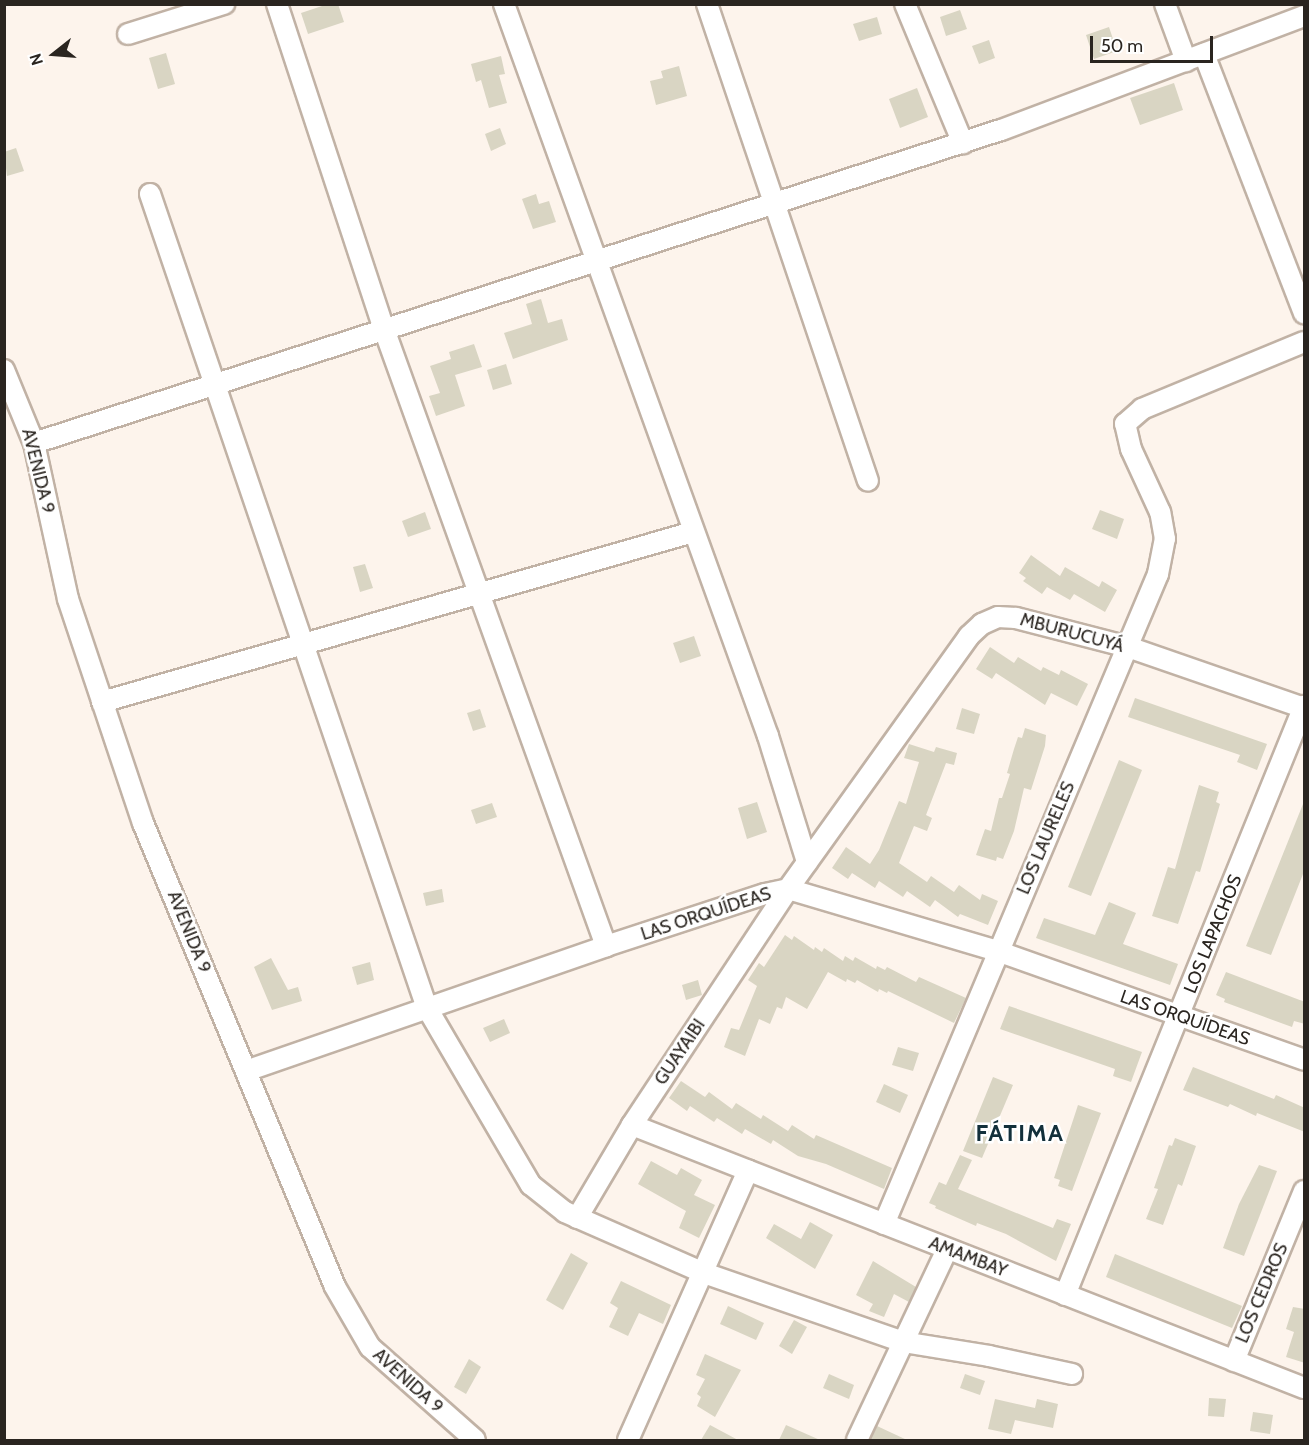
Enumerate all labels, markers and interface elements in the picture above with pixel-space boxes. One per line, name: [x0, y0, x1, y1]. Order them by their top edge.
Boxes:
north arrow: [24, 24, 84, 84]
scale bar: [1093, 24, 1216, 62]
text: 50 m: [1101, 35, 1143, 57]
text: N: [26, 51, 47, 68]
street label: AVENIDA 9: [17, 426, 59, 516]
street label: MBURUCUYÁ: [1018, 609, 1126, 657]
street label: LOS LAURELES: [1013, 778, 1079, 898]
street label: LOS LAPACHOS: [1179, 872, 1247, 996]
street label: LAS ORQUÍDEAS: [638, 883, 774, 945]
street label: AVENIDA 9: [163, 888, 215, 976]
street label: LAS ORQUÍDEAS: [1117, 986, 1253, 1050]
street label: GUAYAIBI: [650, 1015, 710, 1089]
district label: FÁTIMA: [976, 1119, 1064, 1147]
street label: AMAMBAY: [926, 1232, 1010, 1282]
street label: LOS CEDROS: [1231, 1240, 1293, 1346]
street label: AVENIDA 9: [369, 1344, 447, 1418]

